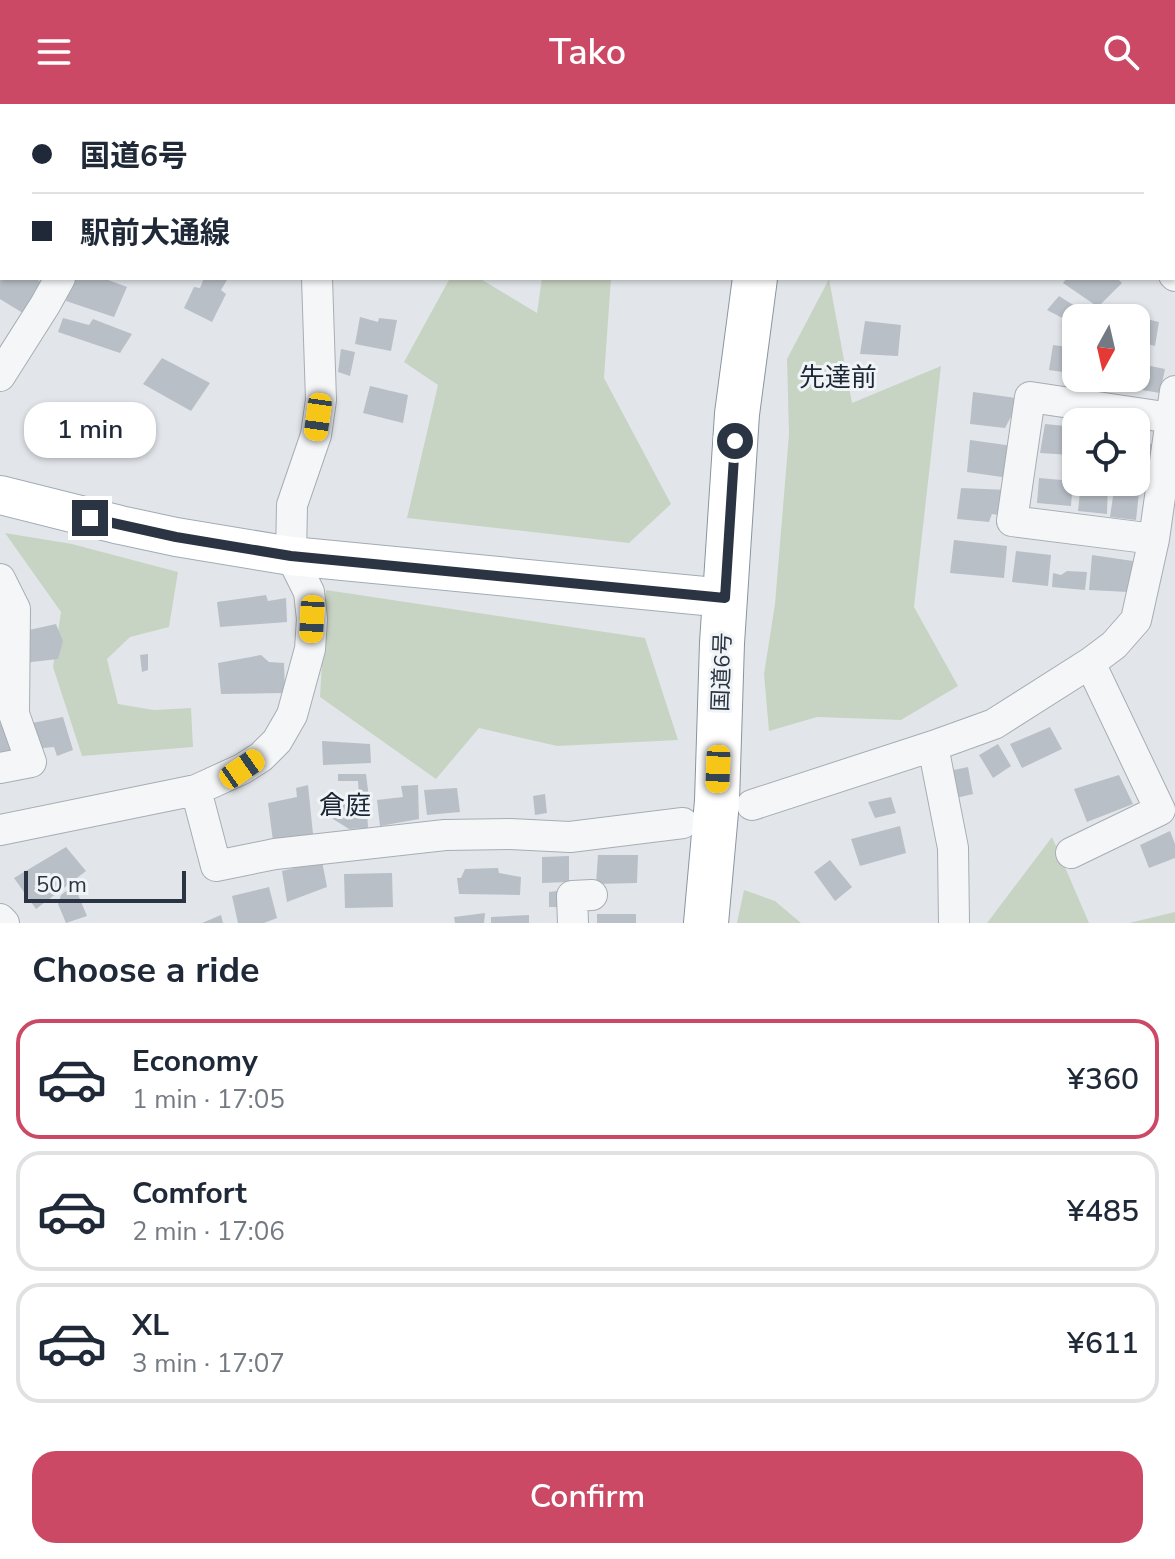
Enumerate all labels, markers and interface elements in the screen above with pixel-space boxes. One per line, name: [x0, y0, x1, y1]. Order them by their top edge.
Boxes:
text: Tako: [549, 28, 626, 77]
icon: menu: [32, 30, 76, 74]
icon: search: [1099, 30, 1143, 74]
text: 国道6号: [80, 136, 188, 177]
text: 駅前大通線: [80, 213, 230, 254]
north arrow: [1062, 304, 1150, 392]
map controls: [1062, 304, 1150, 496]
district label: 先達前: [799, 360, 877, 395]
car: [303, 392, 333, 442]
callout: 1 min: [24, 402, 156, 458]
button: locate: [1062, 408, 1150, 496]
text: 1 min: [57, 412, 123, 447]
route start: [717, 423, 753, 459]
route end: [72, 500, 108, 536]
car: [299, 594, 325, 644]
street label: 国道6号: [706, 632, 738, 712]
car: [215, 745, 269, 793]
car: [705, 745, 731, 793]
district label: 倉庭: [319, 788, 371, 823]
scale bar: [24, 867, 186, 903]
text: 50 m: [36, 870, 87, 900]
text: Choose a ride: [32, 946, 260, 995]
text: Economy: [132, 1041, 258, 1082]
icon: car: [36, 1043, 108, 1115]
text: ¥360: [1067, 1059, 1139, 1100]
text: 1 min · 17:05: [132, 1082, 285, 1117]
text: Comfort: [132, 1173, 247, 1214]
icon: car: [36, 1175, 108, 1247]
text: ¥485: [1067, 1191, 1139, 1232]
text: 2 min · 17:06: [132, 1214, 285, 1249]
text: XL: [132, 1305, 169, 1346]
icon: car: [36, 1307, 108, 1379]
text: ¥611: [1067, 1323, 1139, 1364]
text: 3 min · 17:07: [132, 1346, 285, 1381]
button: Confirm: [32, 1451, 1143, 1543]

